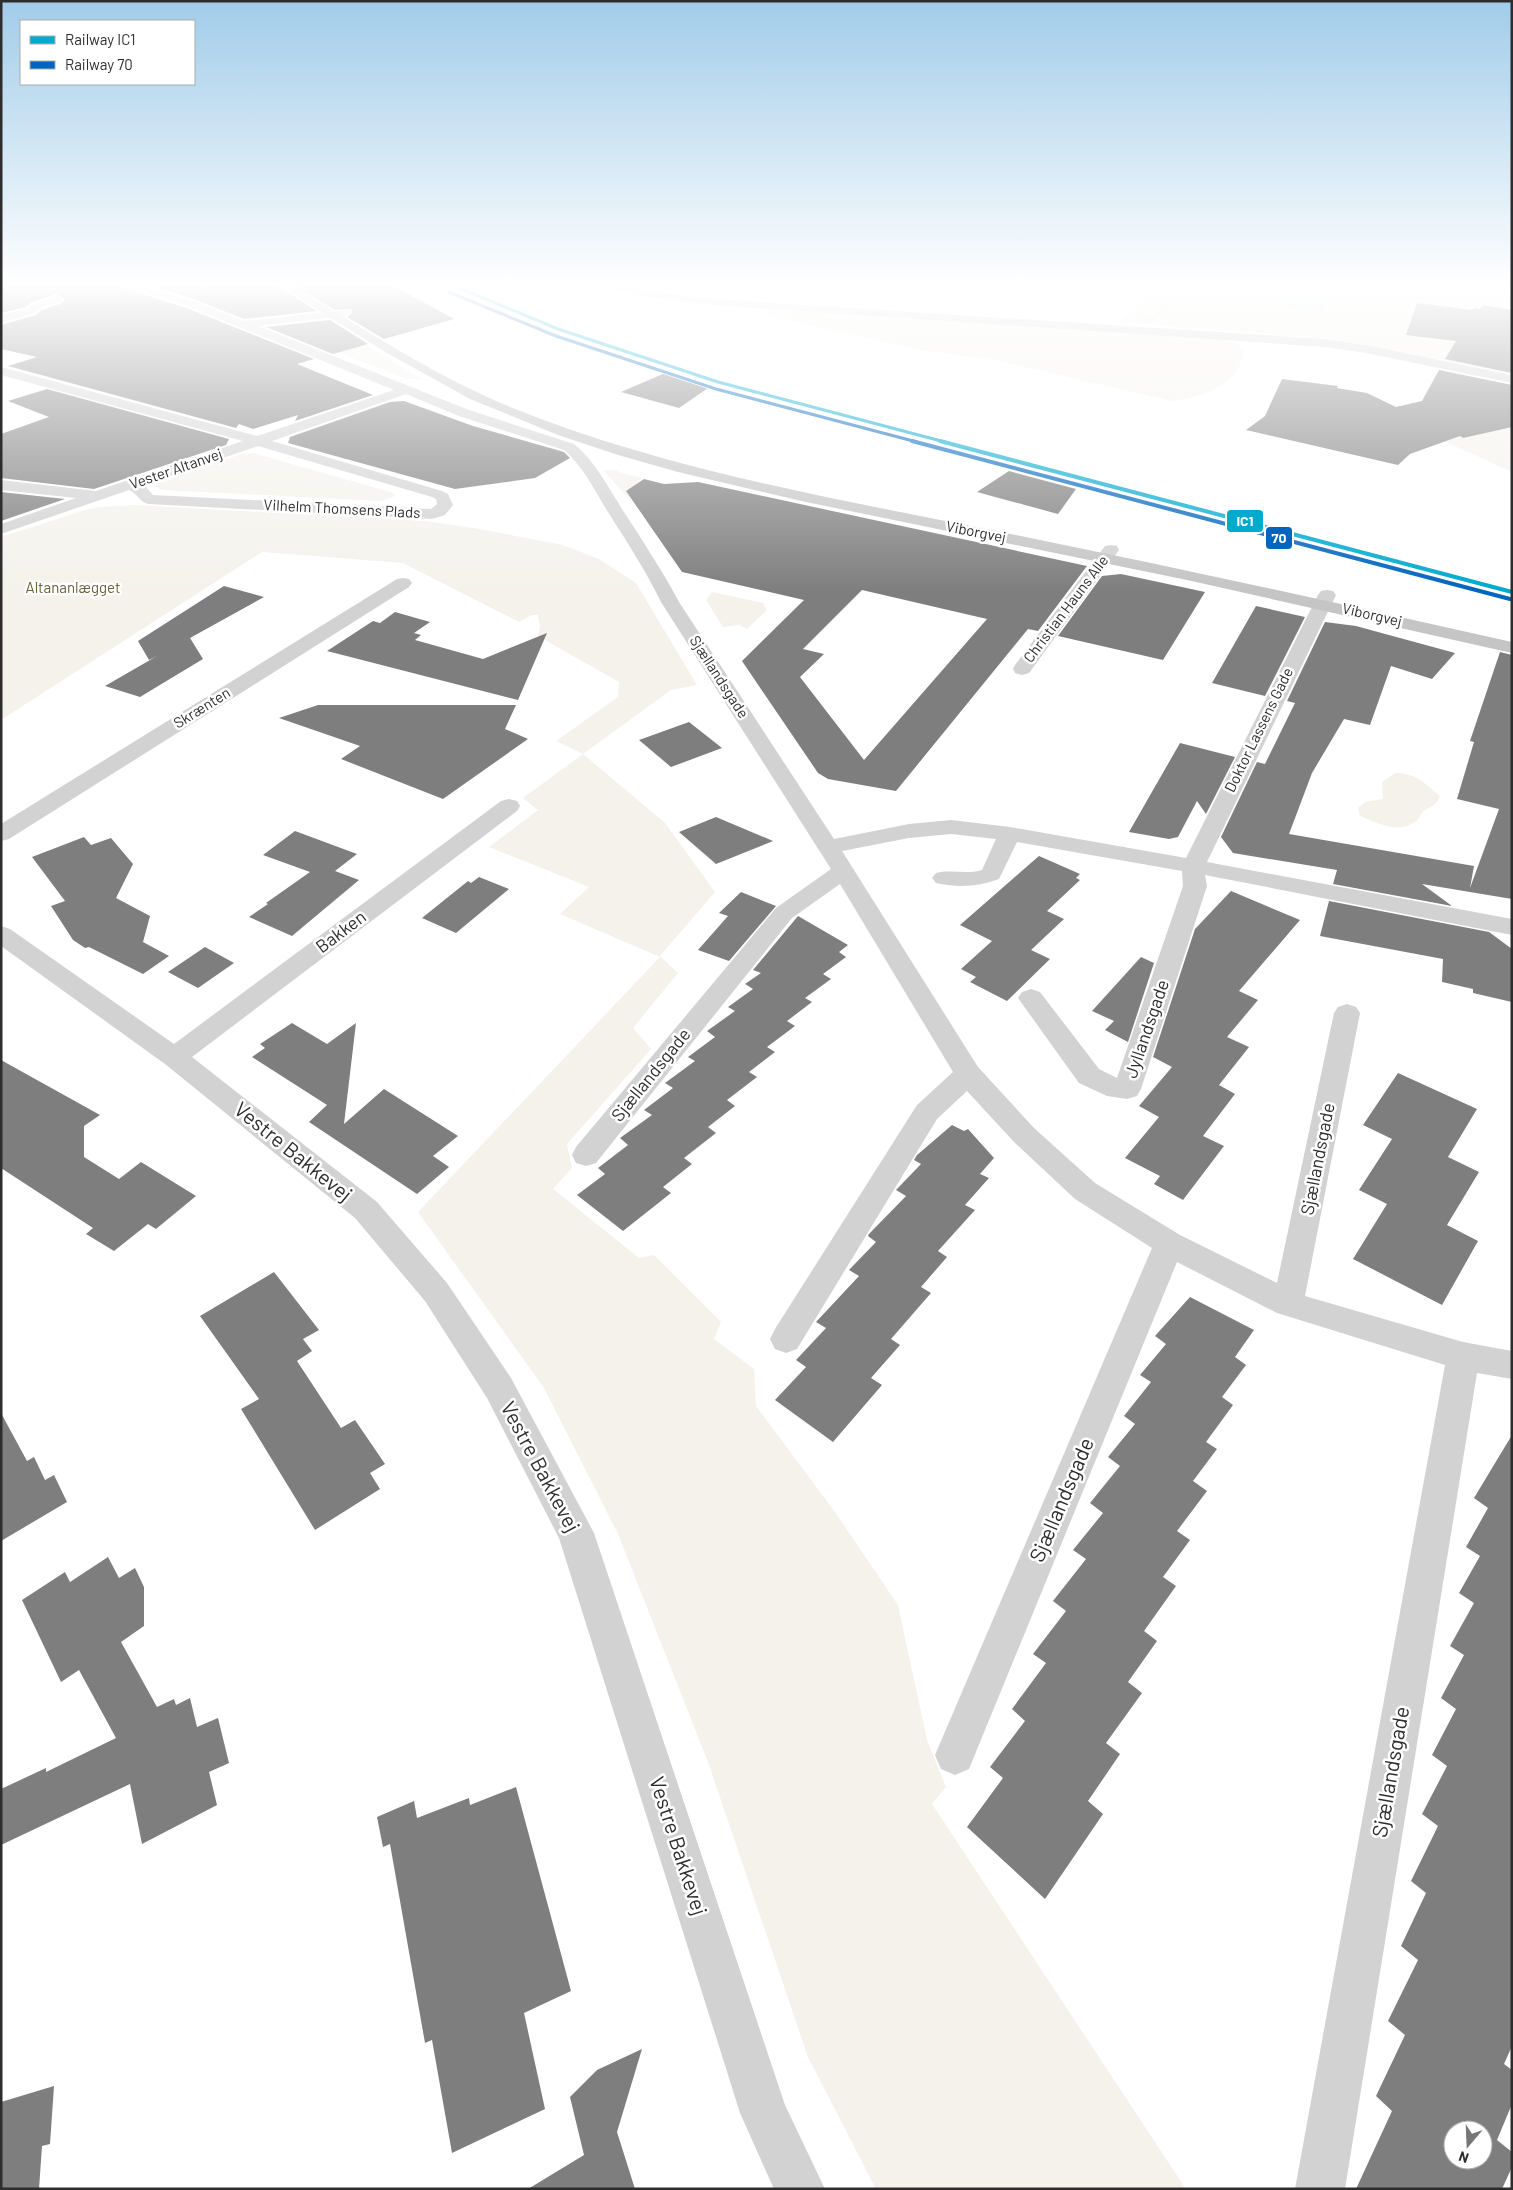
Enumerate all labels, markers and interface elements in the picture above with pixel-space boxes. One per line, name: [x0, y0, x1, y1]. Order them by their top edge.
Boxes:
legend: [20, 20, 195, 85]
text: Railway IC1: [65, 30, 136, 48]
text: Railway 70: [65, 55, 133, 73]
street label: Vester Altanvej: [127, 444, 224, 492]
street label: Vilhelm Thomsens Plads: [263, 495, 421, 521]
line badge: IC1: [1226, 509, 1264, 533]
text: IC1: [1236, 512, 1254, 529]
street label: Viborgvej: [945, 516, 1008, 546]
line badge: 70: [1265, 526, 1293, 550]
text: 70: [1272, 529, 1286, 546]
street label: Christian Hauns Alle: [1019, 551, 1111, 666]
park label: Altananlægget: [26, 578, 120, 596]
street label: Viborgvej: [1341, 598, 1404, 630]
street label: Sjællandsgade: [686, 632, 753, 721]
street label: Doktor Lassens Gade: [1220, 664, 1296, 795]
street label: Skrænten: [170, 683, 233, 732]
street label: Bakken: [311, 905, 370, 957]
street label: Jyllandsgade: [1119, 977, 1173, 1081]
street label: Sjællandsgade: [606, 1023, 695, 1125]
street label: Vestre Bakkevej: [230, 1096, 358, 1206]
street label: Sjællandsgade: [1295, 1101, 1339, 1217]
street label: Vestre Bakkevej: [496, 1397, 586, 1536]
street label: Sjællandsgade: [1023, 1433, 1098, 1565]
street label: Sjællandsgade: [1366, 1704, 1413, 1839]
street label: Vestre Bakkevej: [645, 1773, 714, 1918]
north arrow: [1443, 2120, 1493, 2170]
text: N: [1456, 2148, 1471, 2167]

